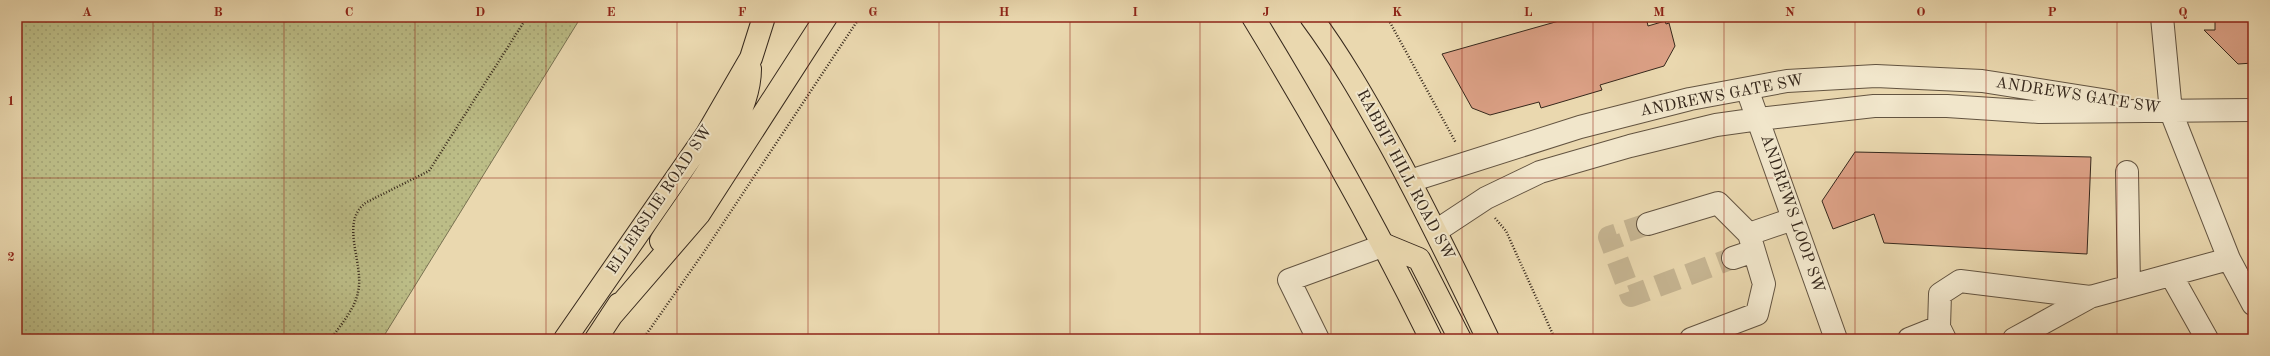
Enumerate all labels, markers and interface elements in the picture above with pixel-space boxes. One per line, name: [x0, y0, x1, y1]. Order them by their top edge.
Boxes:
text: A: [82, 6, 92, 19]
text: B: [213, 6, 223, 19]
text: C: [345, 6, 353, 19]
text: D: [475, 6, 485, 19]
text: E: [607, 6, 616, 19]
text: F: [738, 6, 747, 19]
text: G: [868, 6, 878, 19]
text: H: [999, 6, 1010, 19]
text: I: [1132, 6, 1138, 19]
text: J: [1262, 6, 1270, 19]
text: K: [1392, 6, 1402, 19]
text: L: [1524, 6, 1533, 19]
text: M: [1653, 6, 1665, 19]
text: N: [1785, 6, 1795, 19]
text: O: [1916, 6, 1926, 19]
text: P: [2047, 6, 2057, 19]
text: Q: [2178, 6, 2188, 19]
street label: ANDREWS GATE SW: [1639, 72, 1805, 120]
street label: ANDREWS GATE SW: [1994, 75, 2162, 117]
street label: RABBIT HILL ROAD SW: [1353, 87, 1457, 263]
text: 1: [7, 95, 15, 108]
street label: ELLERSLIE ROAD SW: [604, 123, 716, 277]
street label: ANDREWS LOOP SW: [1757, 133, 1827, 295]
text: 2: [7, 251, 15, 264]

